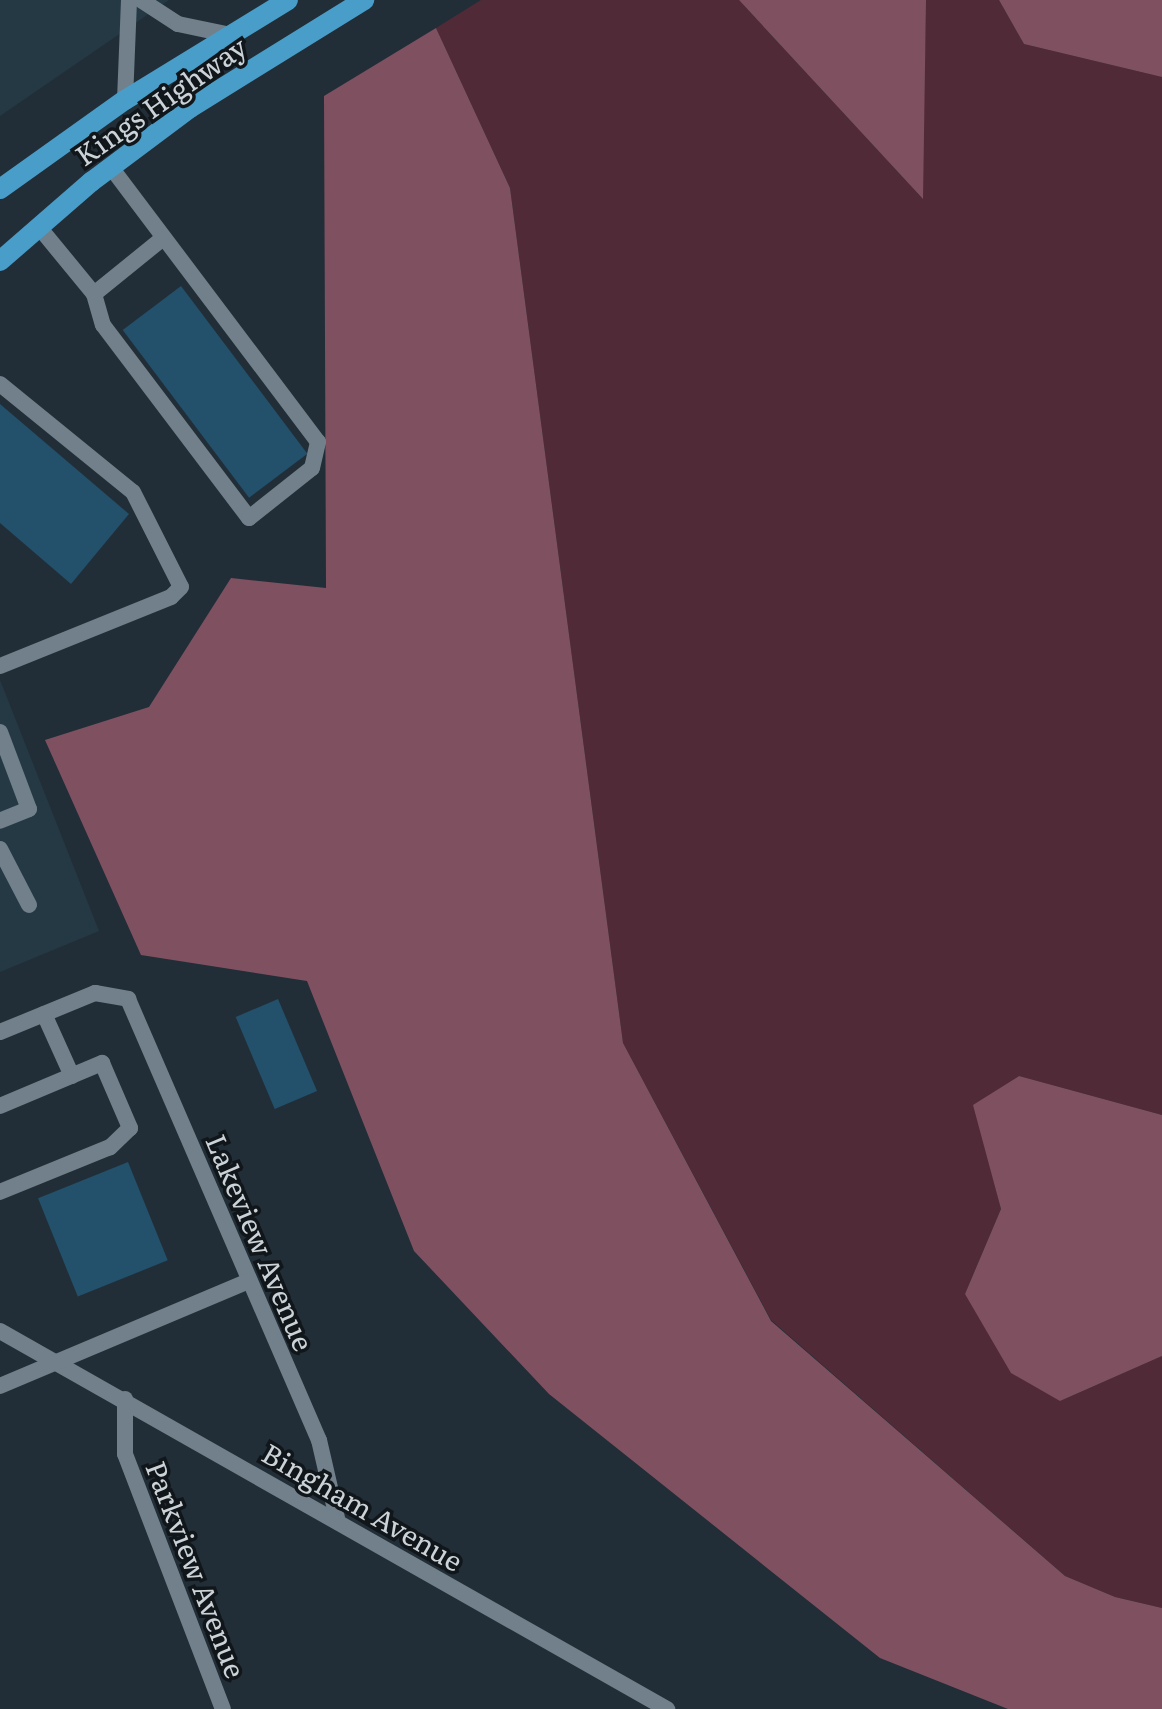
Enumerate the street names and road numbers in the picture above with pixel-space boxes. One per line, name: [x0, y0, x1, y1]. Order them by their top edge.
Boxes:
street label: Kings Highway: [68, 28, 252, 172]
street label: Lakeview Avenue: [200, 1129, 322, 1355]
street label: Bingham Avenue: [257, 1435, 469, 1577]
street label: Parkview Avenue: [140, 1456, 254, 1682]

